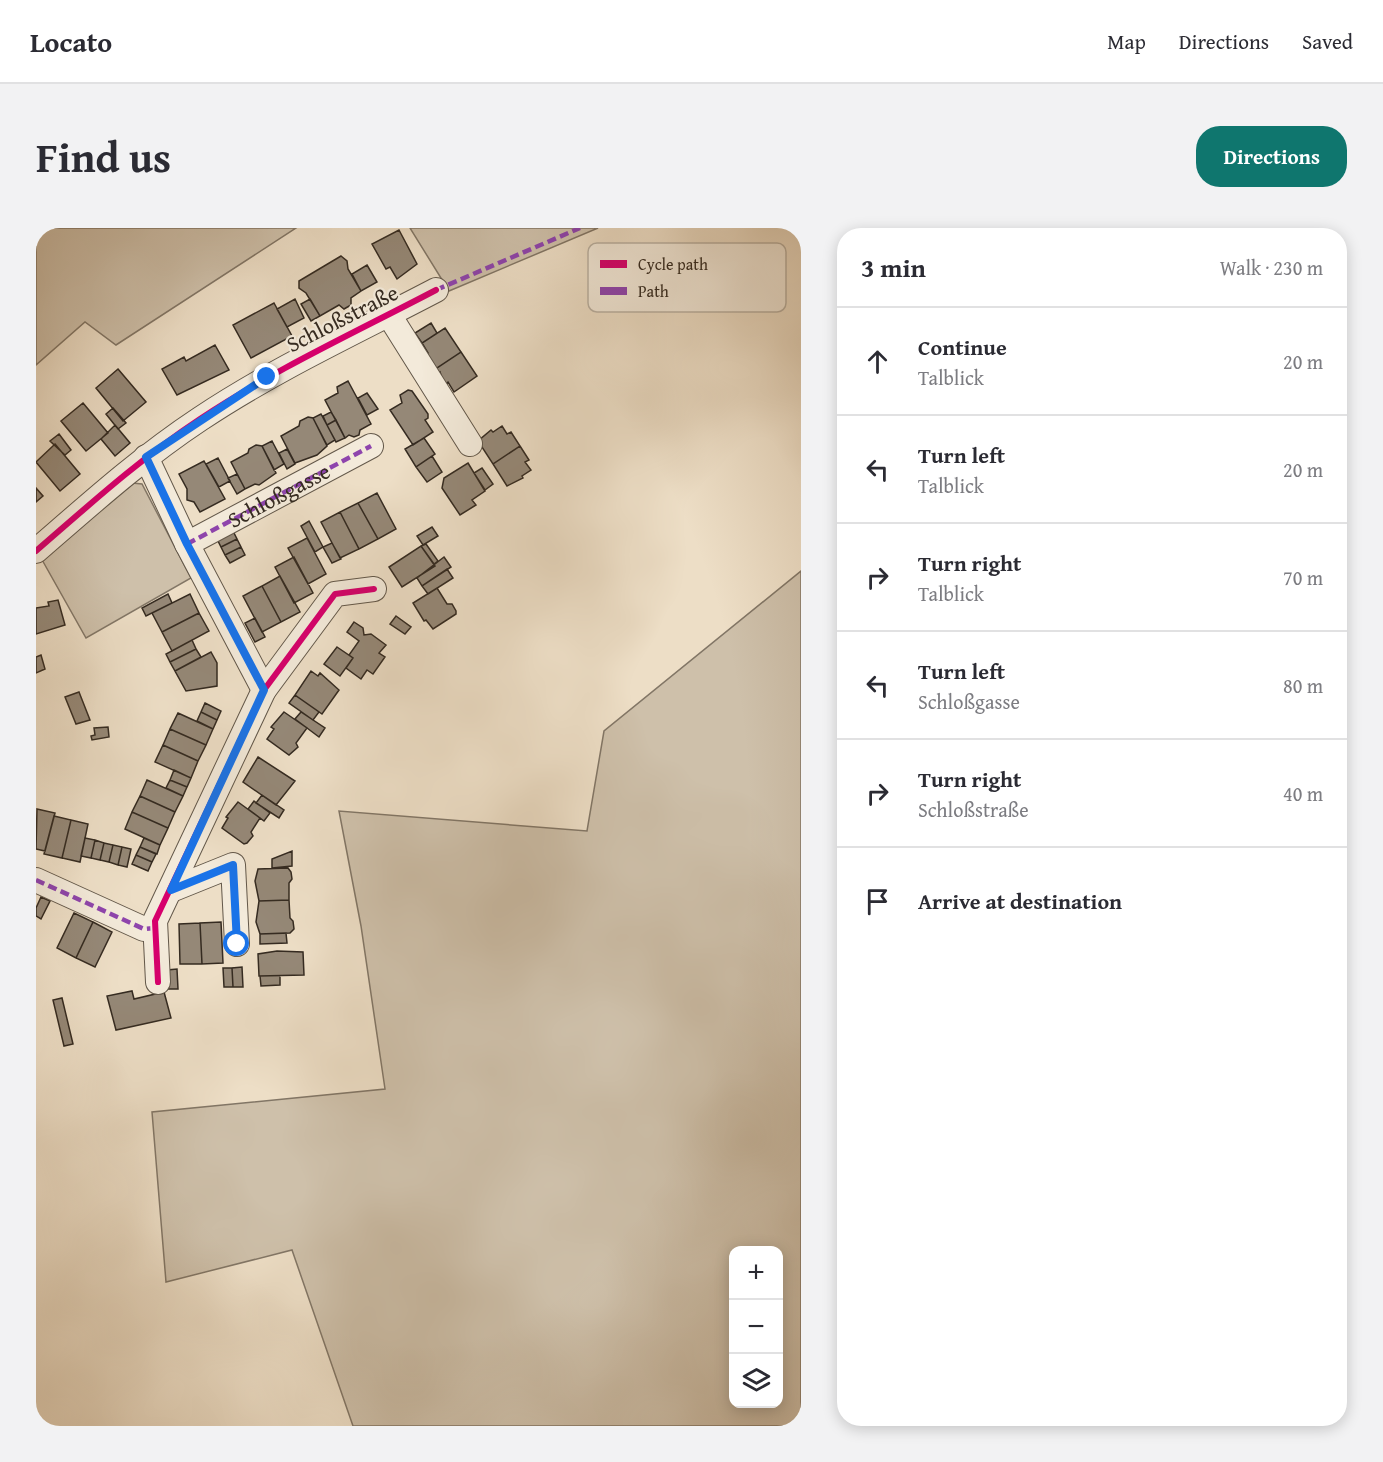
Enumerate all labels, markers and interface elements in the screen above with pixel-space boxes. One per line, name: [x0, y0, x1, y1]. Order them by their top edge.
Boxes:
text: Locato: [30, 21, 112, 62]
text: Map: [1107, 26, 1146, 57]
text: Directions: [1179, 26, 1269, 57]
text: Saved: [1302, 26, 1353, 57]
text: Find us: [36, 126, 171, 187]
button: Directions: [1196, 126, 1347, 187]
legend: [588, 243, 786, 312]
text: 3 min: [861, 248, 926, 287]
text: Cycle path: [638, 252, 708, 276]
text: Walk · 230 m: [1220, 253, 1323, 282]
street label: Schloßstraße: [280, 276, 404, 360]
text: Path: [638, 279, 669, 303]
text: Continue: [918, 331, 1007, 363]
icon: ahead: [861, 345, 894, 378]
text: 20 m: [1283, 347, 1323, 376]
route end: [253, 363, 279, 389]
text: Talblick: [918, 363, 984, 392]
text: Turn left: [918, 439, 1005, 471]
icon: left: [861, 453, 894, 486]
street label: Schloßgasse: [222, 455, 336, 536]
text: 20 m: [1283, 455, 1323, 484]
text: Talblick: [918, 471, 984, 500]
text: Turn right: [918, 547, 1021, 579]
icon: right: [861, 561, 894, 594]
text: 70 m: [1283, 563, 1323, 592]
text: Talblick: [918, 579, 984, 608]
text: Turn left: [918, 655, 1005, 687]
icon: left: [861, 669, 894, 702]
text: 80 m: [1283, 671, 1323, 700]
text: Schloßgasse: [918, 687, 1020, 716]
text: Turn right: [918, 763, 1021, 795]
icon: right: [861, 777, 894, 810]
text: 40 m: [1283, 779, 1323, 808]
text: Schloßstraße: [918, 795, 1029, 824]
icon: arrive: [861, 885, 894, 918]
text: Arrive at destination: [918, 885, 1122, 917]
route start: [223, 930, 249, 956]
map controls: [729, 1246, 783, 1408]
button: +: [729, 1246, 783, 1300]
button: −: [729, 1300, 783, 1354]
button: layers: [729, 1354, 783, 1408]

